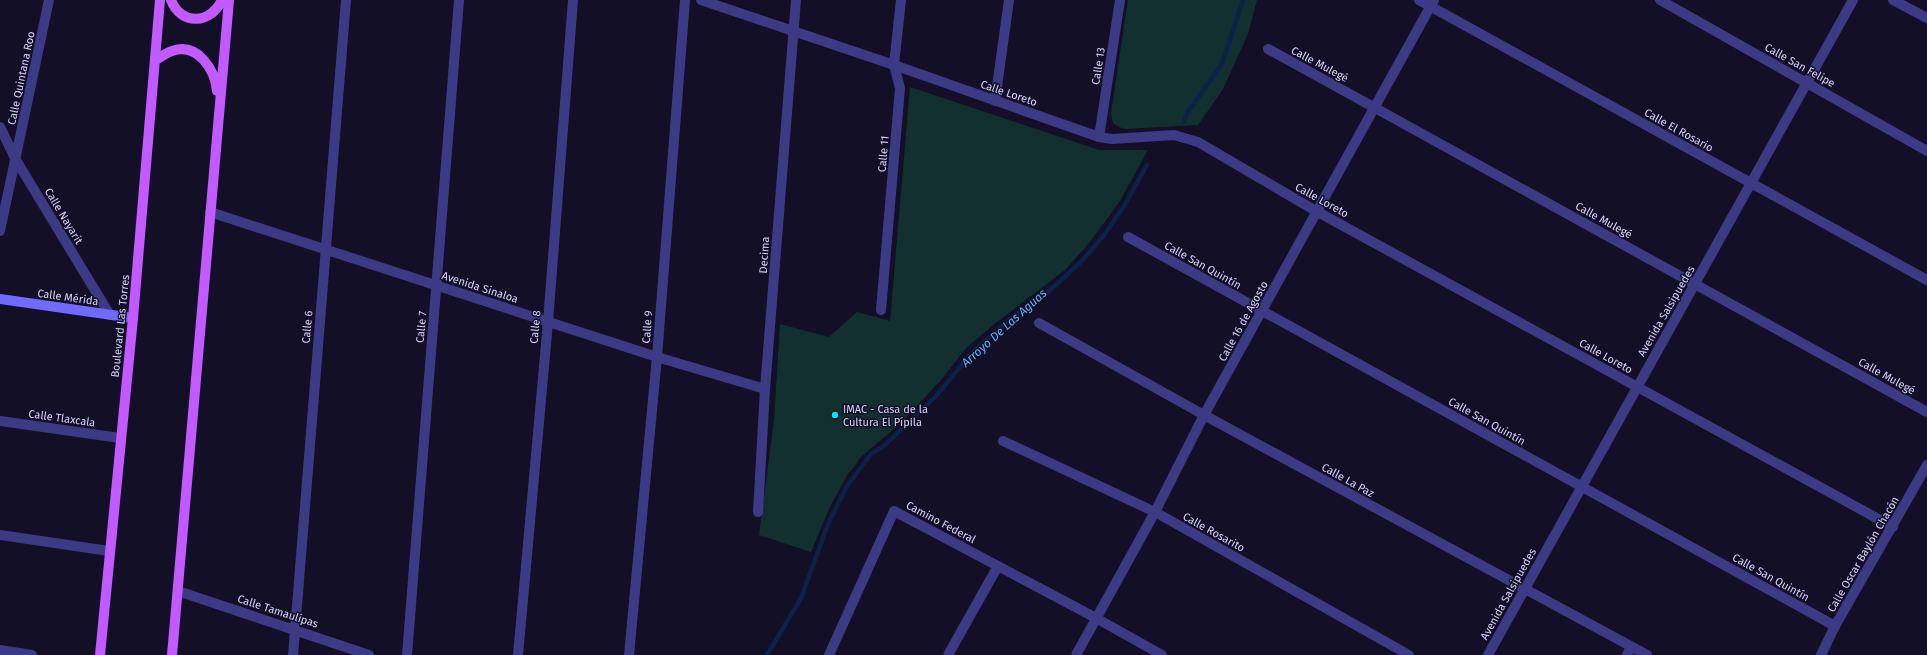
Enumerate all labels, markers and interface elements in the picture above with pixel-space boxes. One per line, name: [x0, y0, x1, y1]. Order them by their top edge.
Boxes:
street label: Calle Quintana Roo: [5, 30, 38, 126]
street label: Calle San Felipe: [1762, 41, 1837, 90]
street label: Calle Mulegé: [1289, 44, 1351, 85]
street label: Calle 13: [1089, 47, 1108, 86]
street label: Calle Loreto: [979, 78, 1039, 109]
street label: Calle El Rosario: [1642, 106, 1716, 155]
street label: Calle 11: [875, 135, 892, 173]
street label: Calle Loreto: [1293, 180, 1351, 220]
street label: Calle Nayarit: [42, 186, 85, 247]
street label: Calle Mulegé: [1573, 200, 1634, 241]
street label: Decima: [757, 236, 772, 274]
street label: Calle San Quintín: [1162, 239, 1243, 292]
street label: Avenida Salsipuedes: [1635, 264, 1698, 359]
street label: Avenida Sinaloa: [440, 269, 520, 306]
street label: Boulevard Las Torres: [109, 274, 132, 378]
street label: Calle 16 de Agosto: [1216, 279, 1271, 364]
water label: Arroyo De Las Aguas: [958, 286, 1050, 370]
street label: Calle Mérida: [36, 287, 99, 308]
street label: Calle 6: [300, 310, 315, 344]
street label: Calle 7: [414, 310, 429, 344]
street label: Calle 8: [528, 310, 543, 344]
street label: Calle 9: [640, 310, 655, 344]
street label: Calle Loreto: [1577, 336, 1635, 376]
street label: Calle Mulegé: [1856, 356, 1917, 397]
street label: Calle San Quintín: [1446, 395, 1527, 448]
place label: IMAC - Casa de la Cultura El Pípila: [843, 403, 928, 429]
street label: Calle Tlaxcala: [28, 407, 96, 430]
marker: IMAC - Casa de la Cultura El Pípila: [830, 410, 840, 420]
street label: Calle La Paz: [1319, 461, 1376, 500]
street label: Calle Oscar Baylón Chacón: [1825, 494, 1902, 614]
street label: Camino Federal: [904, 499, 978, 546]
street label: Calle Rosarito: [1181, 510, 1247, 555]
street label: Avenida Salsipuedes: [1478, 546, 1539, 642]
street label: Calle San Quintín: [1730, 551, 1811, 604]
street label: Calle Tamaulipas: [236, 592, 320, 631]

